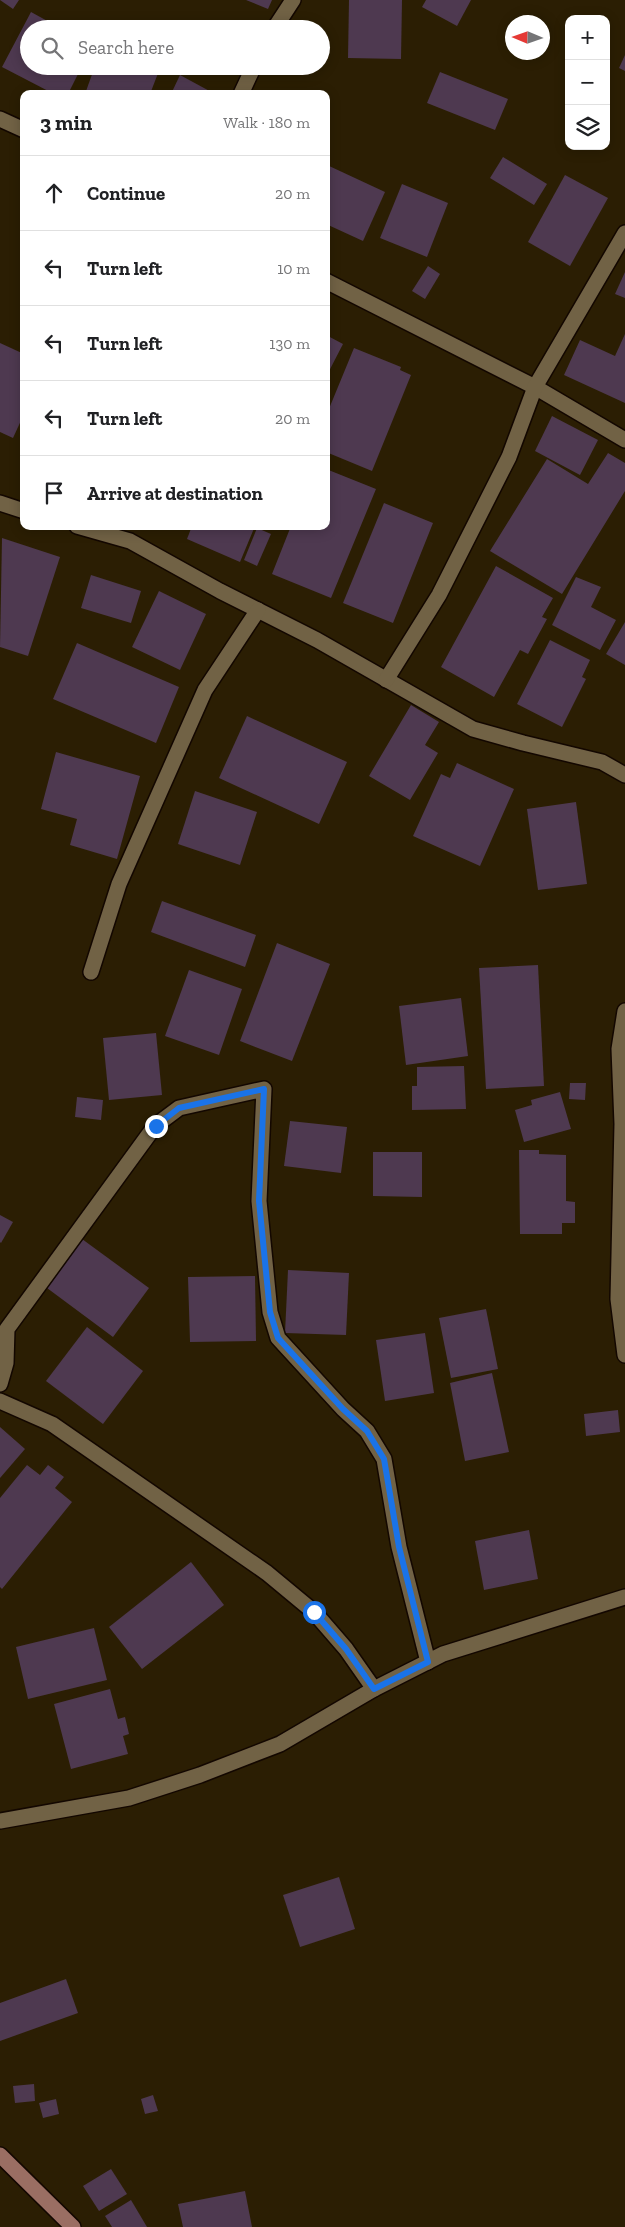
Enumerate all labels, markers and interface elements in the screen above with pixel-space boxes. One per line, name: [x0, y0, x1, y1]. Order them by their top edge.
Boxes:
north arrow: [505, 15, 550, 60]
map controls: [565, 15, 610, 150]
button: +: [565, 15, 610, 60]
search box: [20, 20, 330, 75]
icon: search: [38, 34, 66, 62]
text: Search here: [78, 36, 174, 59]
button: −: [565, 60, 610, 105]
button: layers: [565, 105, 610, 150]
text: 3 min: [40, 110, 92, 135]
text: Walk · 180 m: [223, 113, 310, 132]
icon: ahead: [40, 179, 68, 207]
text: Continue: [87, 182, 165, 205]
text: 20 m: [275, 184, 310, 203]
icon: left: [40, 254, 68, 282]
text: Turn left: [87, 257, 162, 280]
text: 10 m: [277, 259, 310, 278]
icon: left: [40, 329, 68, 357]
text: Turn left: [87, 332, 162, 355]
text: 130 m: [269, 334, 310, 353]
icon: left: [40, 404, 68, 432]
text: Turn left: [87, 407, 162, 430]
text: 20 m: [275, 409, 310, 428]
icon: arrive: [40, 479, 68, 507]
text: Arrive at destination: [87, 482, 263, 505]
route end: [145, 1115, 168, 1138]
route start: [303, 1601, 326, 1624]

